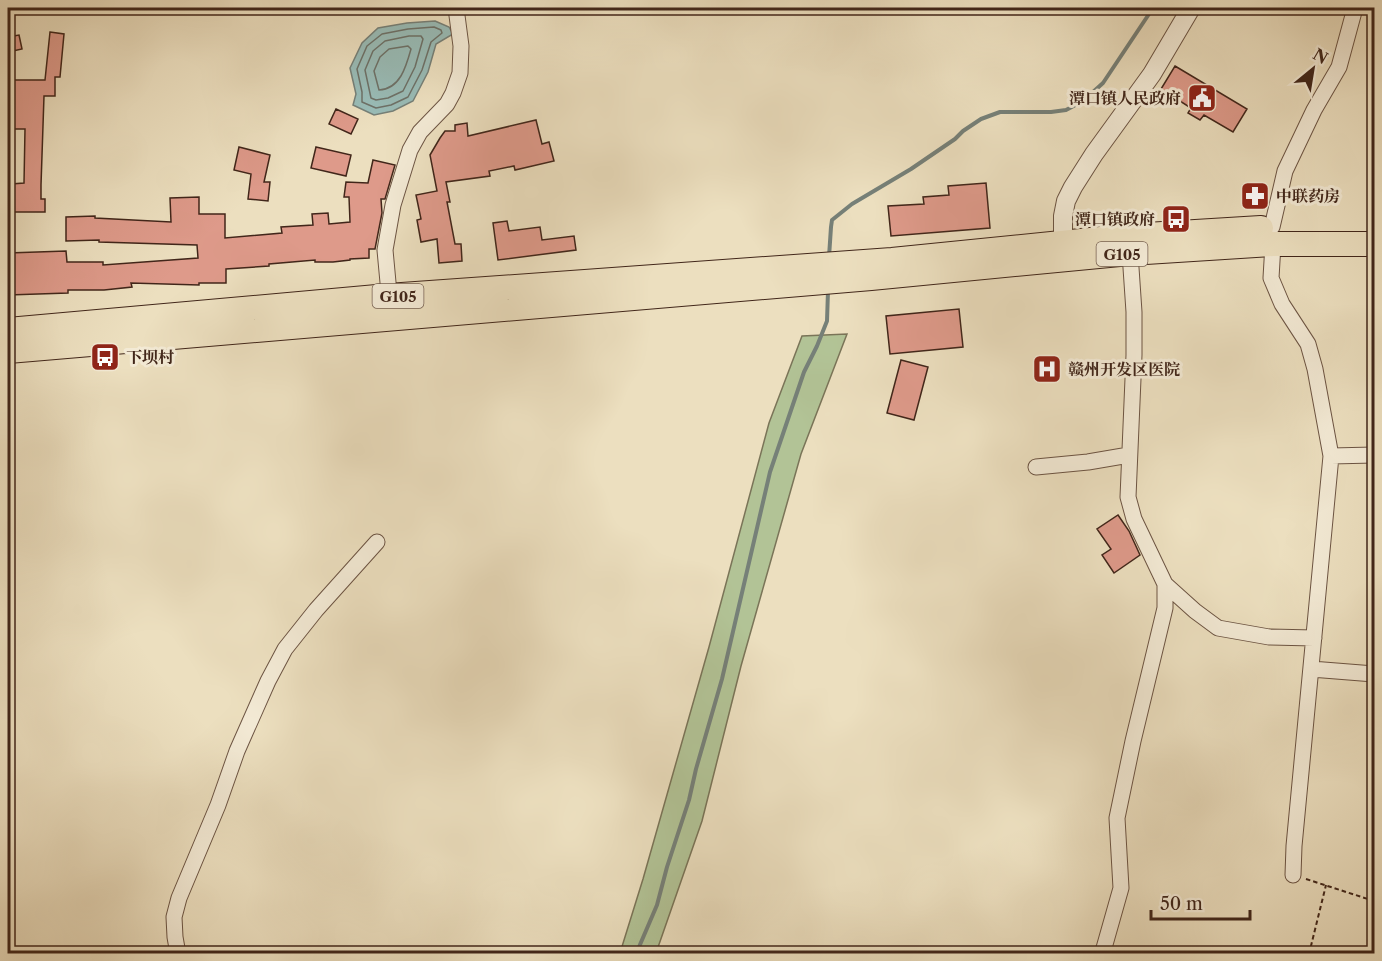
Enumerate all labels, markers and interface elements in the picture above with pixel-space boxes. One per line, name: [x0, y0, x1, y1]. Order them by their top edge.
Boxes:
north arrow: [1283, 39, 1343, 99]
text: N: [1309, 44, 1332, 68]
public building icon: 潭口镇人民政府: [1186, 82, 1218, 114]
place label: 潭口镇人民政府: [1069, 88, 1181, 108]
pharmacy icon: 中联药房: [1239, 180, 1271, 212]
place label: 中联药房: [1276, 186, 1340, 206]
bus stop icon: 潭口镇政府: [1160, 203, 1192, 235]
place label: 潭口镇政府: [1075, 209, 1155, 229]
road number: G105: [1096, 242, 1148, 266]
road number: G105: [372, 284, 424, 308]
bus stop icon: 下坝村: [89, 341, 121, 373]
place label: 下坝村: [126, 347, 174, 367]
hospital icon: 赣州开发区医院: [1031, 353, 1063, 385]
place label: 赣州开发区医院: [1068, 359, 1180, 379]
scale bar: [1151, 883, 1250, 921]
text: 50 m: [1160, 893, 1203, 915]

